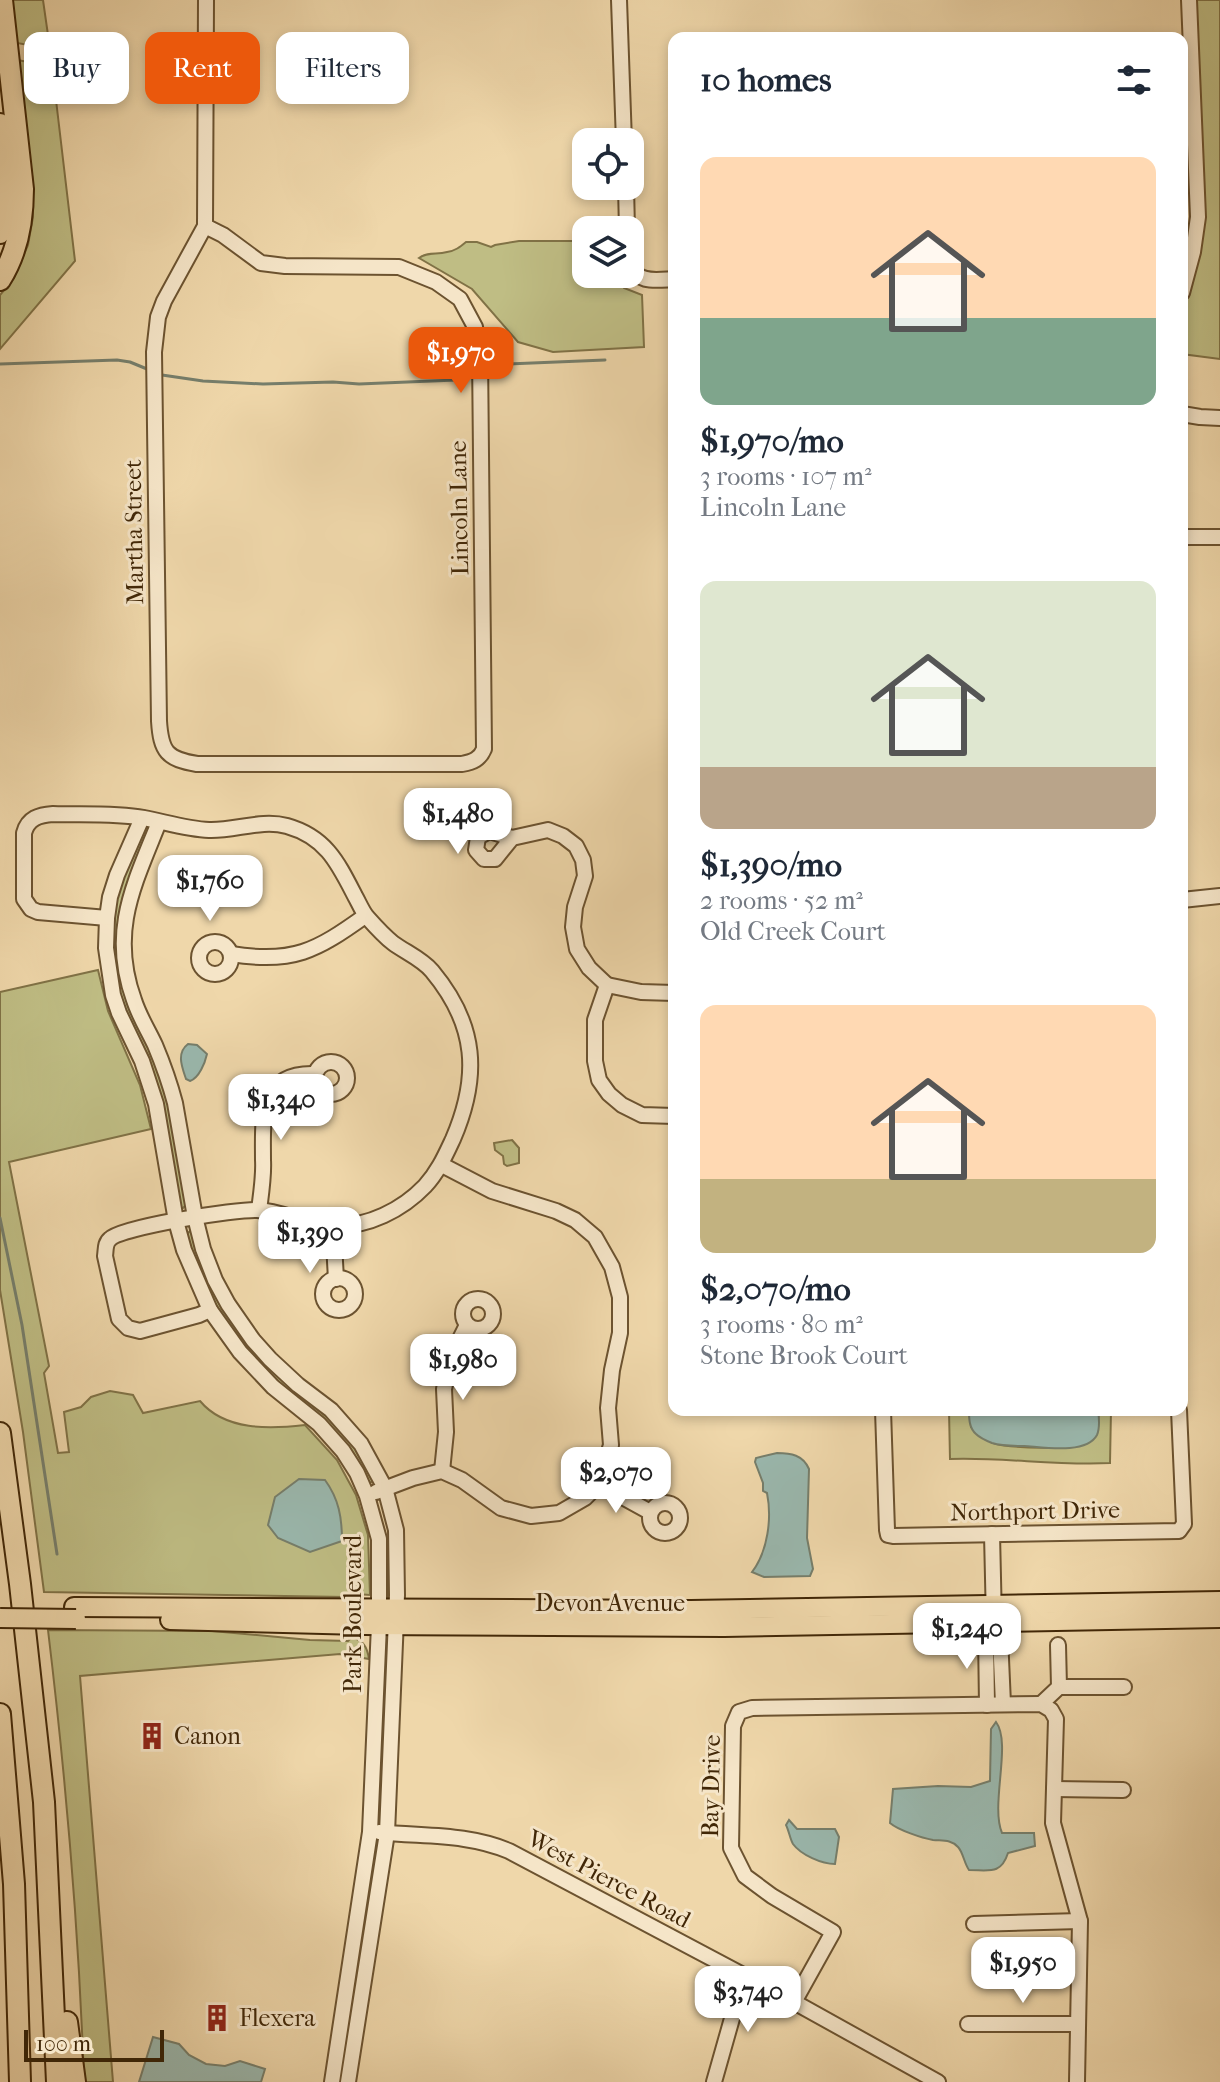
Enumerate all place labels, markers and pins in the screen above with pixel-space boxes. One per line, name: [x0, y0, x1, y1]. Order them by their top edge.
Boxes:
pin: $1,970: [396, 327, 526, 395]
pin: $1,480: [393, 788, 523, 856]
pin: $1,760: [145, 855, 275, 923]
pin: $1,340: [216, 1074, 346, 1142]
pin: $1,390: [245, 1207, 375, 1275]
pin: $1,980: [398, 1334, 528, 1402]
pin: $2,070: [551, 1447, 681, 1515]
pin: $1,240: [902, 1603, 1032, 1671]
building icon: Canon: [137, 1721, 167, 1751]
place label: Canon: [174, 1722, 241, 1750]
pin: $1,950: [958, 1937, 1088, 2005]
pin: $3,740: [683, 1966, 813, 2034]
building icon: Flexera: [202, 2003, 232, 2033]
place label: Flexera: [239, 2004, 316, 2032]

